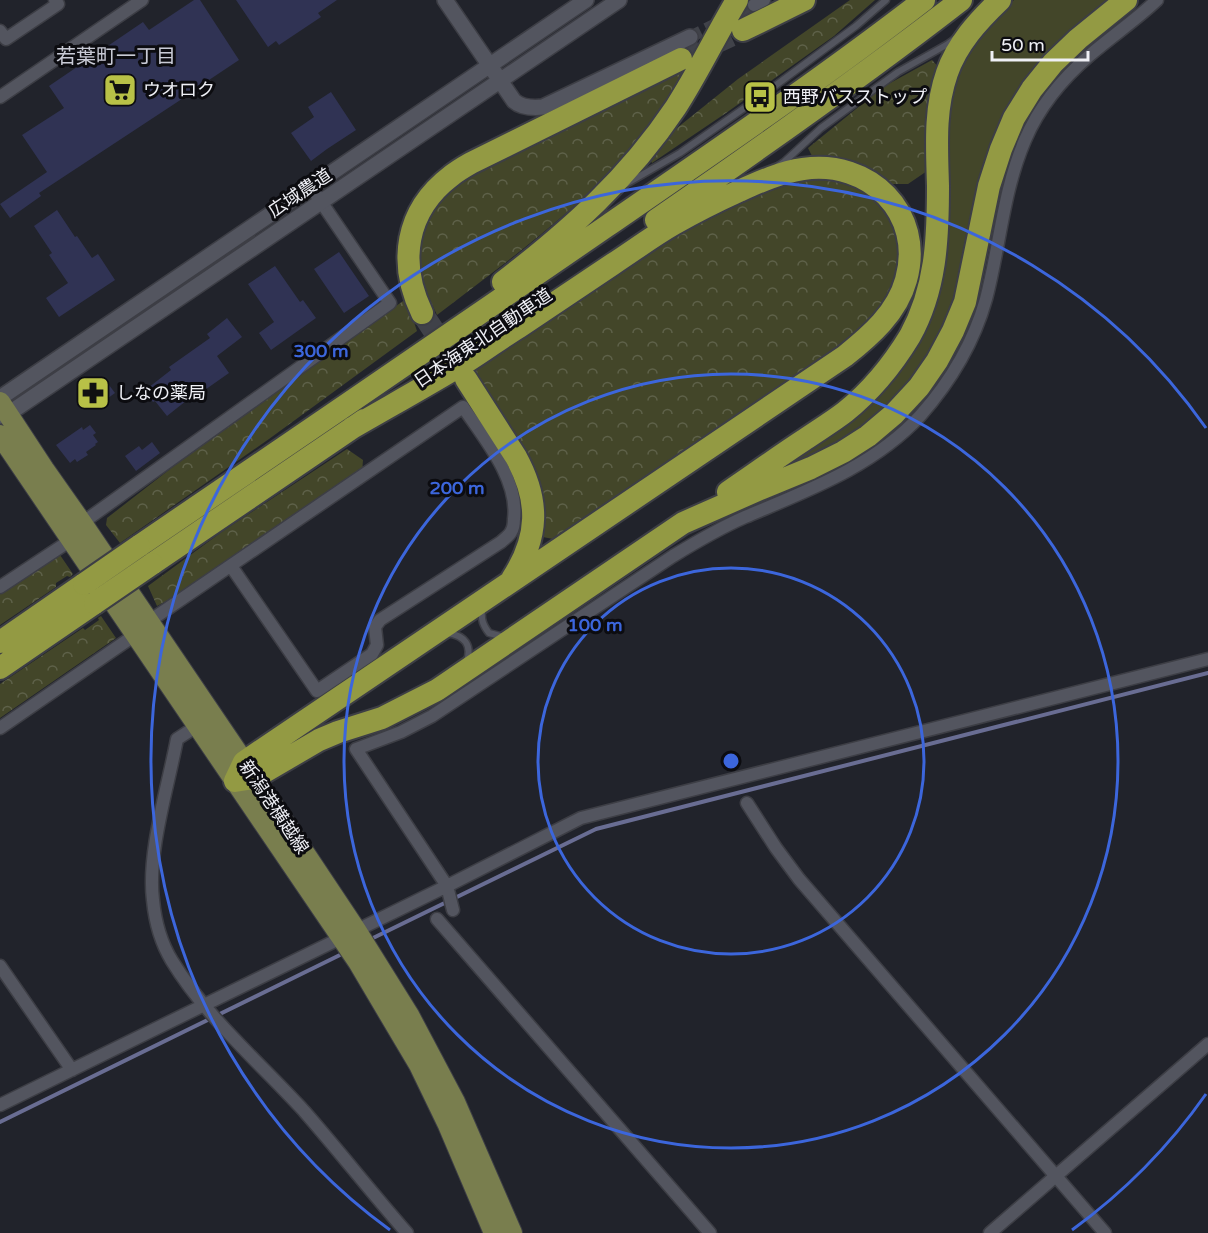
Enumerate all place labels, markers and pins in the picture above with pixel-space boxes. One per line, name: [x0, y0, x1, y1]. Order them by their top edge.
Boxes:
supermarket icon: ウオロク: [102, 72, 138, 108]
place label: ウオロク: [143, 79, 215, 101]
bus stop icon: 西野バスストップ: [742, 79, 778, 115]
place label: 西野バスストップ: [783, 86, 927, 108]
pharmacy icon: しなの薬局: [75, 375, 111, 411]
place label: しなの薬局: [116, 382, 206, 404]
centre of rings: [721, 751, 741, 771]

